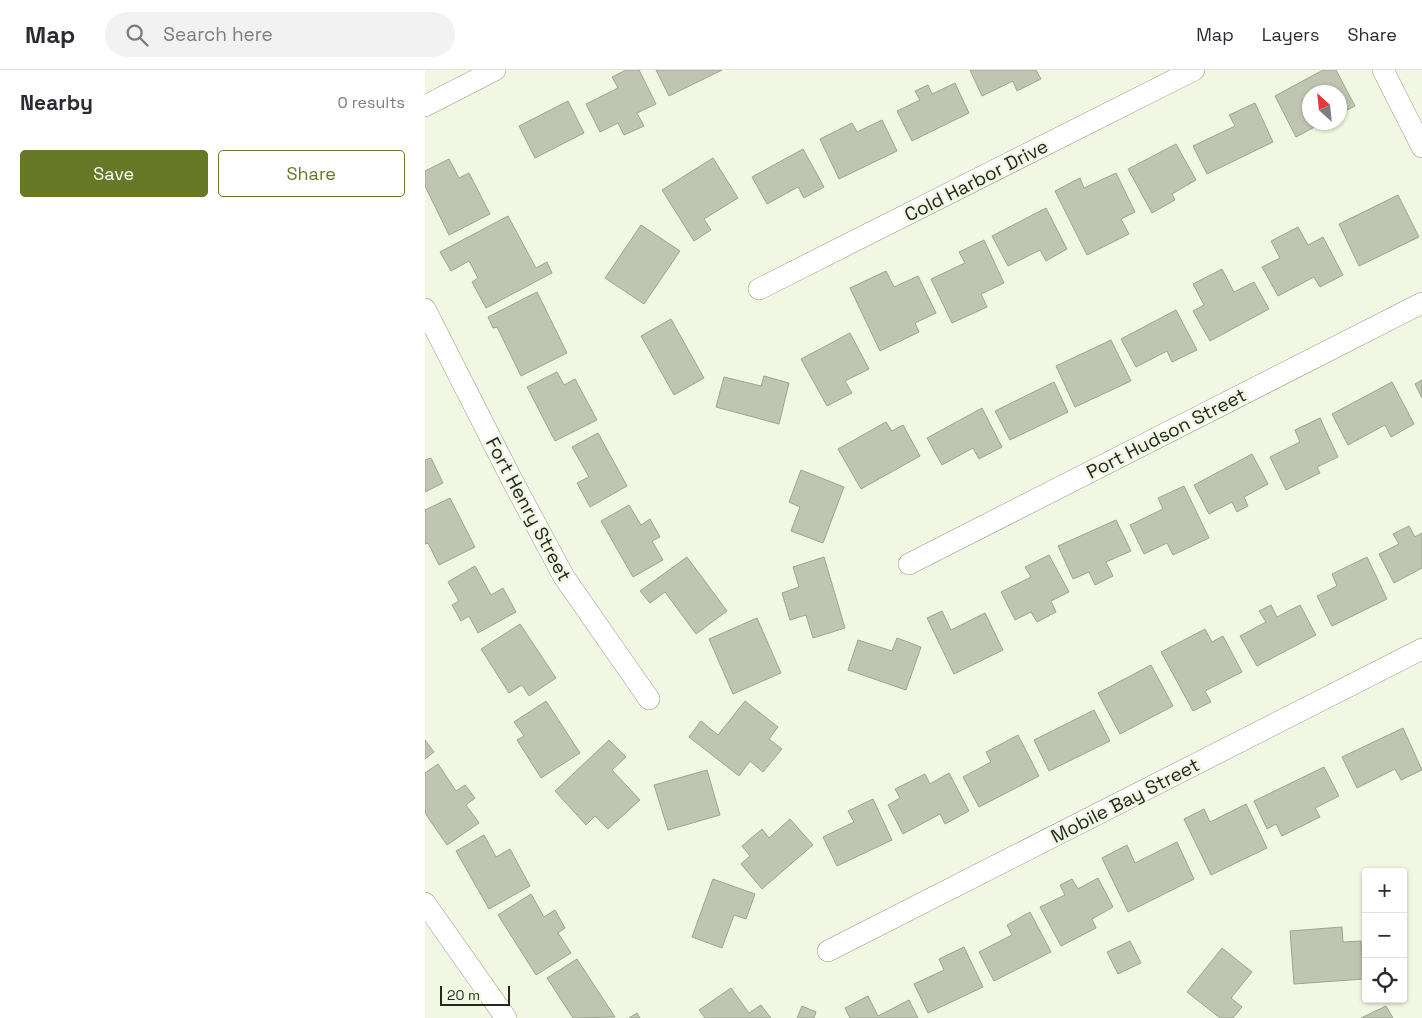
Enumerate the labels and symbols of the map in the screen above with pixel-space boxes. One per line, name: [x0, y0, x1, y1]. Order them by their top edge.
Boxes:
north arrow: [1302, 85, 1347, 130]
street label: Cold Harbor Drive: [900, 133, 1052, 227]
street label: Port Hudson Street: [1082, 382, 1250, 485]
street label: Fort Henry Street: [480, 433, 577, 586]
street label: Mobile Bay Street: [1047, 752, 1204, 849]
scale bar: [440, 983, 510, 1006]

